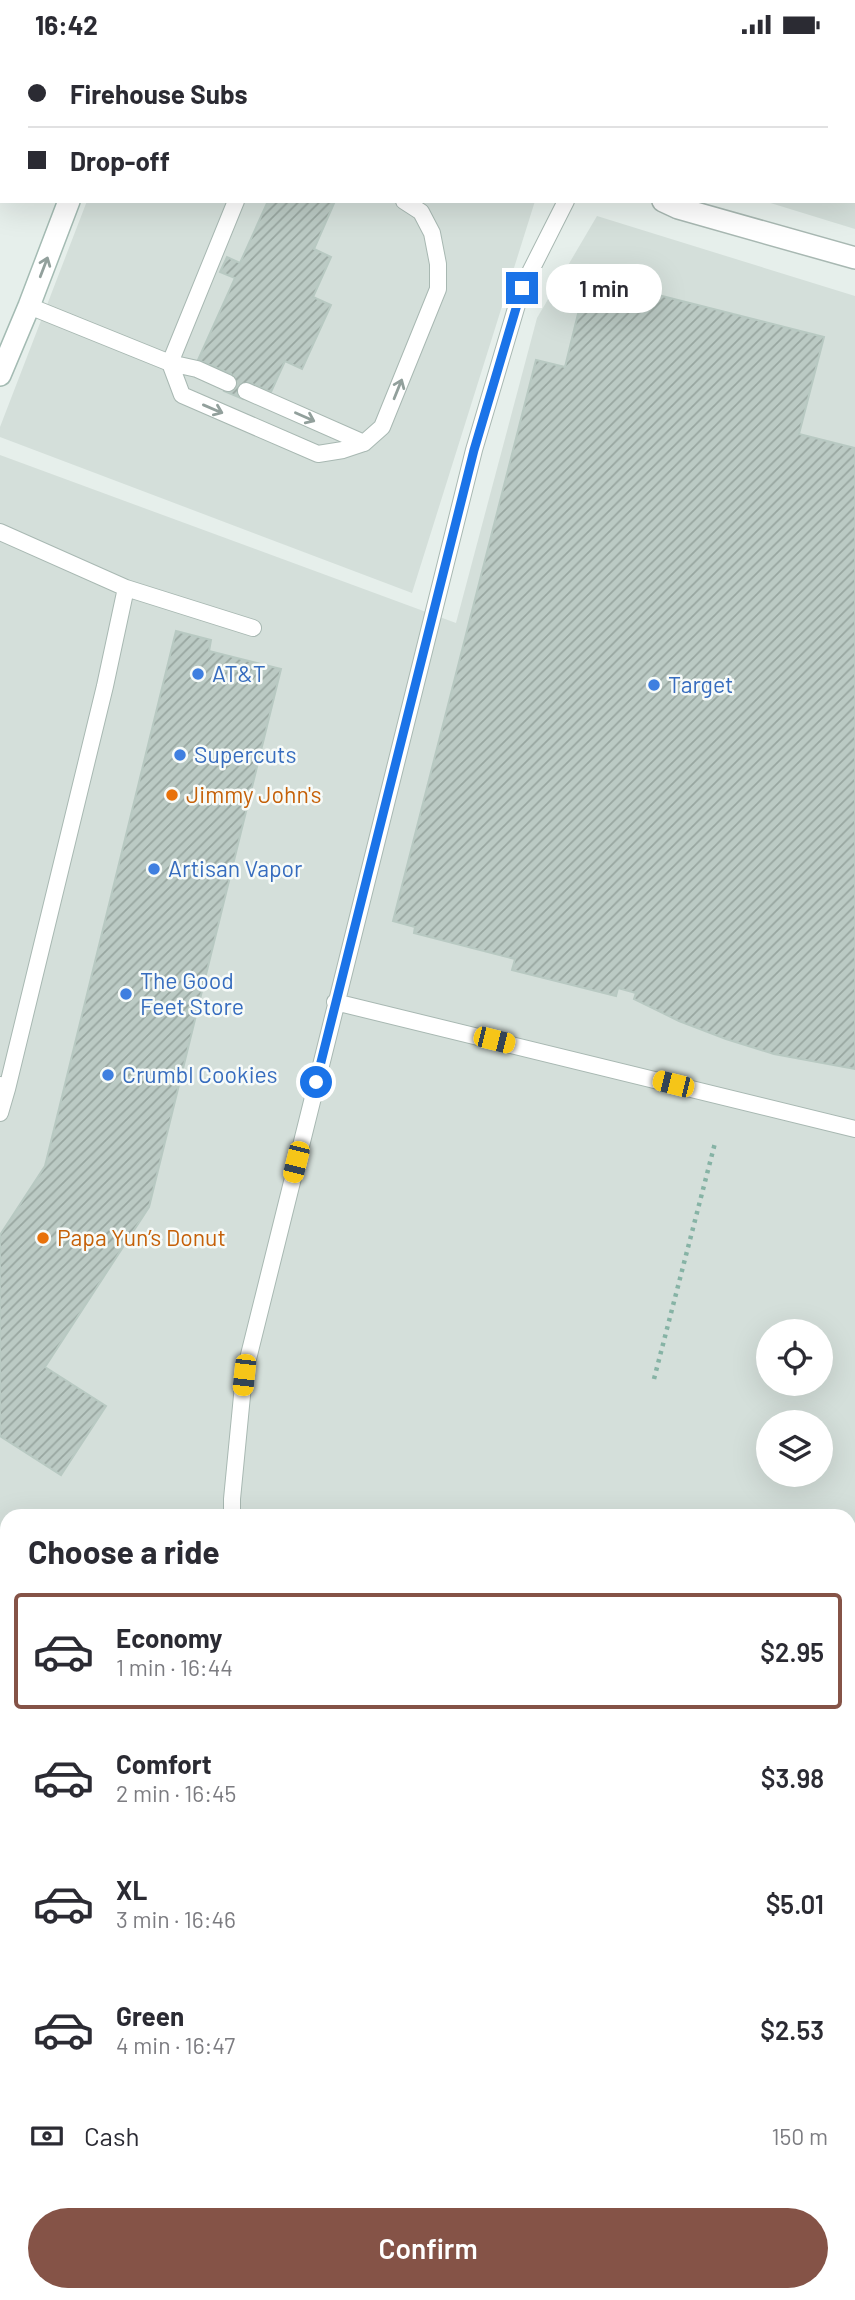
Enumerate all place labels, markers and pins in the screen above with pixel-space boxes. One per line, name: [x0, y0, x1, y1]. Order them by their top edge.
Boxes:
place label: AT&T: [212, 659, 266, 687]
marker: AT&T: [190, 666, 206, 682]
place label: Target: [668, 670, 733, 698]
marker: Target: [646, 677, 662, 693]
place label: Supercuts: [194, 740, 297, 768]
marker: Supercuts: [172, 747, 188, 763]
place label: Jimmy John's: [186, 780, 322, 808]
marker: Jimmy John's: [164, 787, 180, 803]
place label: Artisan Vapor: [168, 854, 303, 882]
marker: Artisan Vapor: [146, 861, 162, 877]
place label: The Good Feet Store: [140, 966, 244, 1020]
marker: The Good Feet Store: [118, 986, 134, 1002]
place label: Crumbl Cookies: [122, 1060, 278, 1088]
marker: Crumbl Cookies: [100, 1067, 116, 1083]
place label: Papa Yun’s Donut: [57, 1223, 226, 1251]
marker: Papa Yun’s Donut: [35, 1230, 51, 1246]

